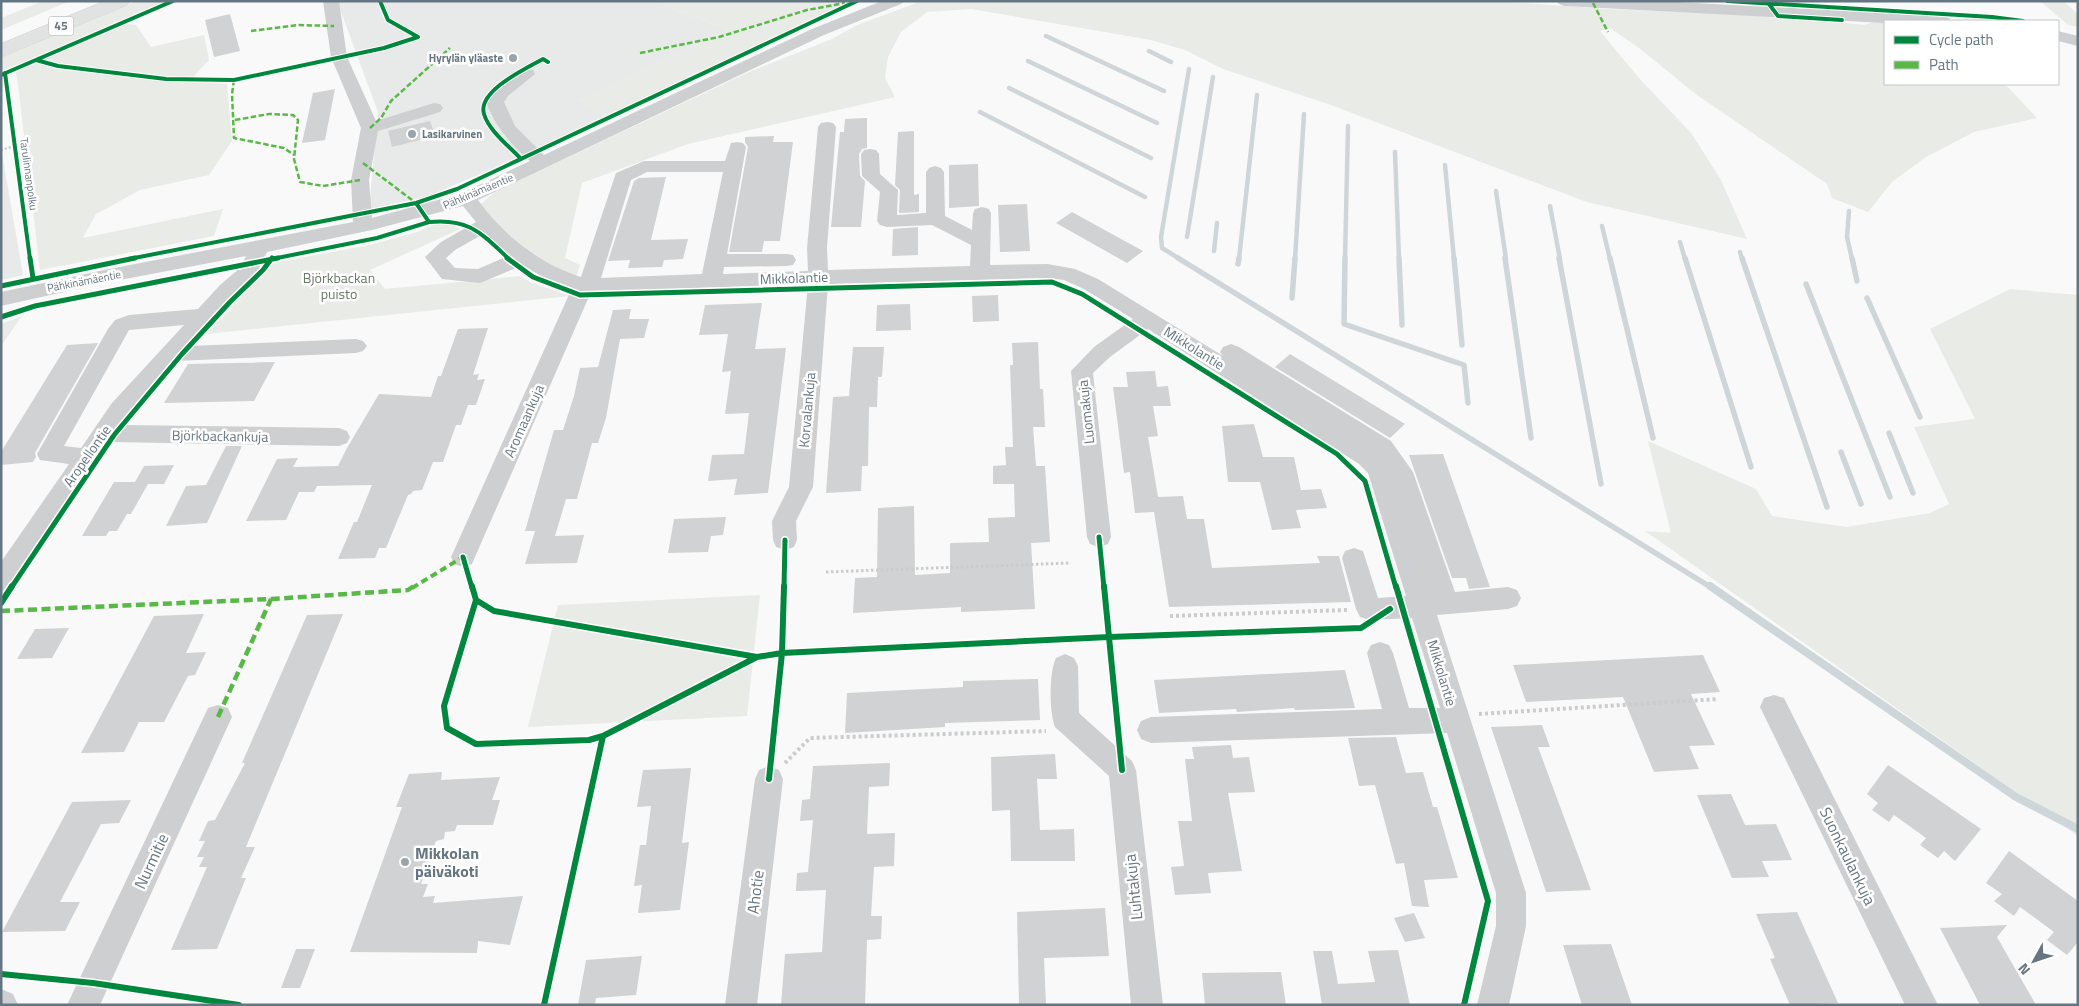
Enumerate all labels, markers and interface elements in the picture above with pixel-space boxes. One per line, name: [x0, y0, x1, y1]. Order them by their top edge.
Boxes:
road number: 45: [48, 16, 74, 36]
legend: [1884, 20, 2059, 85]
text: Cycle path: [1929, 28, 1994, 51]
place label: Hyrylän yläaste: [429, 50, 503, 66]
marker: Hyrylän yläaste: [507, 52, 519, 64]
text: Path: [1929, 53, 1959, 76]
place label: Lasikarvinen: [422, 126, 482, 142]
marker: Lasikarvinen: [406, 128, 418, 140]
street label: Tarulinnanpolku: [16, 137, 42, 212]
street label: Pähkinämäentie: [440, 169, 516, 213]
street label: Pähkinämäentie: [46, 266, 123, 296]
street label: Mikkolantie: [760, 266, 828, 289]
park label: Björkbackan puisto: [303, 267, 375, 304]
street label: Mikkolantie: [1160, 321, 1229, 375]
street label: Korvalankuja: [793, 371, 820, 449]
street label: Luomakuja: [1072, 379, 1099, 445]
street label: Aromaankuja: [498, 381, 549, 461]
street label: Aropellontie: [58, 420, 116, 491]
street label: Björkbackankuja: [172, 424, 268, 447]
street label: Mikkolantie: [1422, 637, 1462, 709]
street label: Suonkaulankuja: [1814, 803, 1882, 909]
street label: Nurmitie: [128, 829, 174, 893]
place label: Mikkolan päiväkoti: [415, 841, 479, 883]
street label: Luhtakuja: [1118, 853, 1148, 921]
marker: Mikkolan päiväkoti: [399, 856, 411, 868]
street label: Ahotie: [740, 869, 770, 915]
north arrow: [2009, 936, 2059, 986]
text: N: [2012, 959, 2035, 980]

